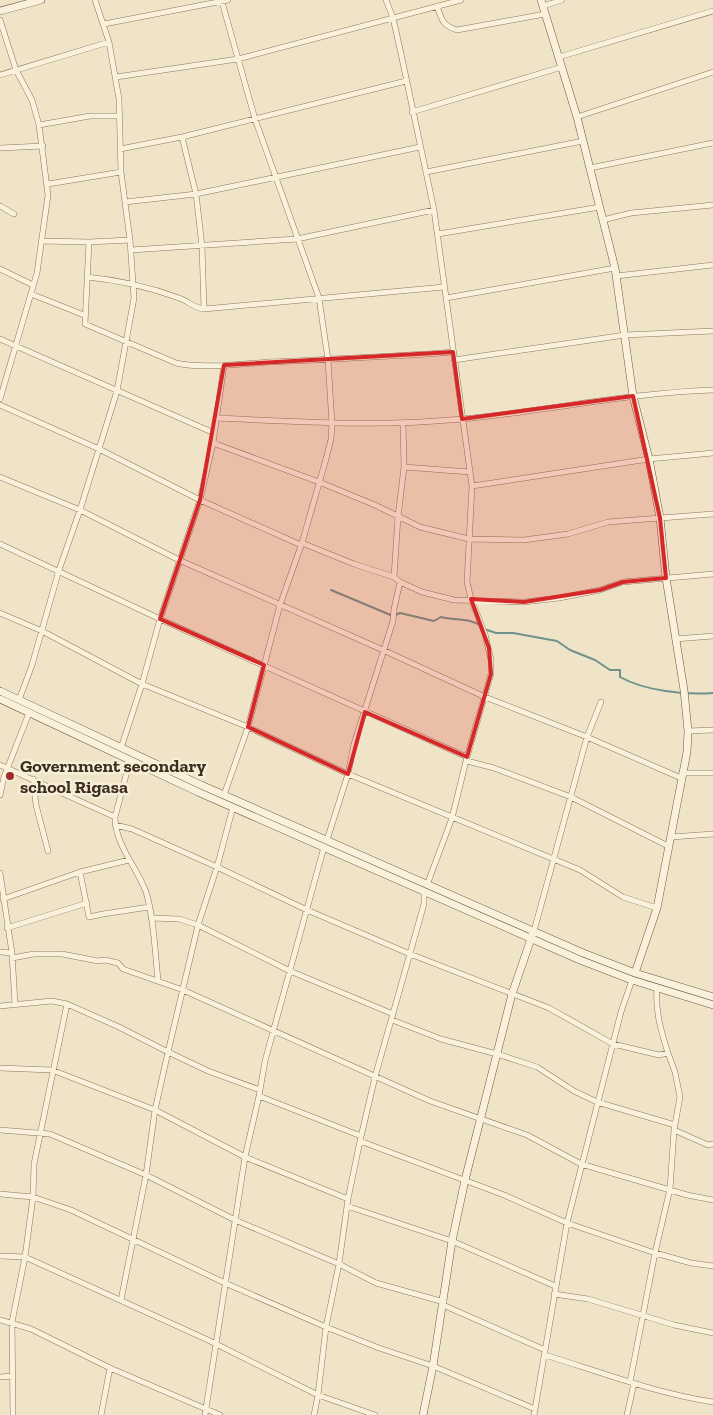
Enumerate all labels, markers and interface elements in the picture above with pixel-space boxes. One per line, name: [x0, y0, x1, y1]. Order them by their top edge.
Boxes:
place label: Government secondary school Rigasa: [20, 755, 206, 798]
marker: Government secondary school Rigasa: [4, 770, 16, 782]

